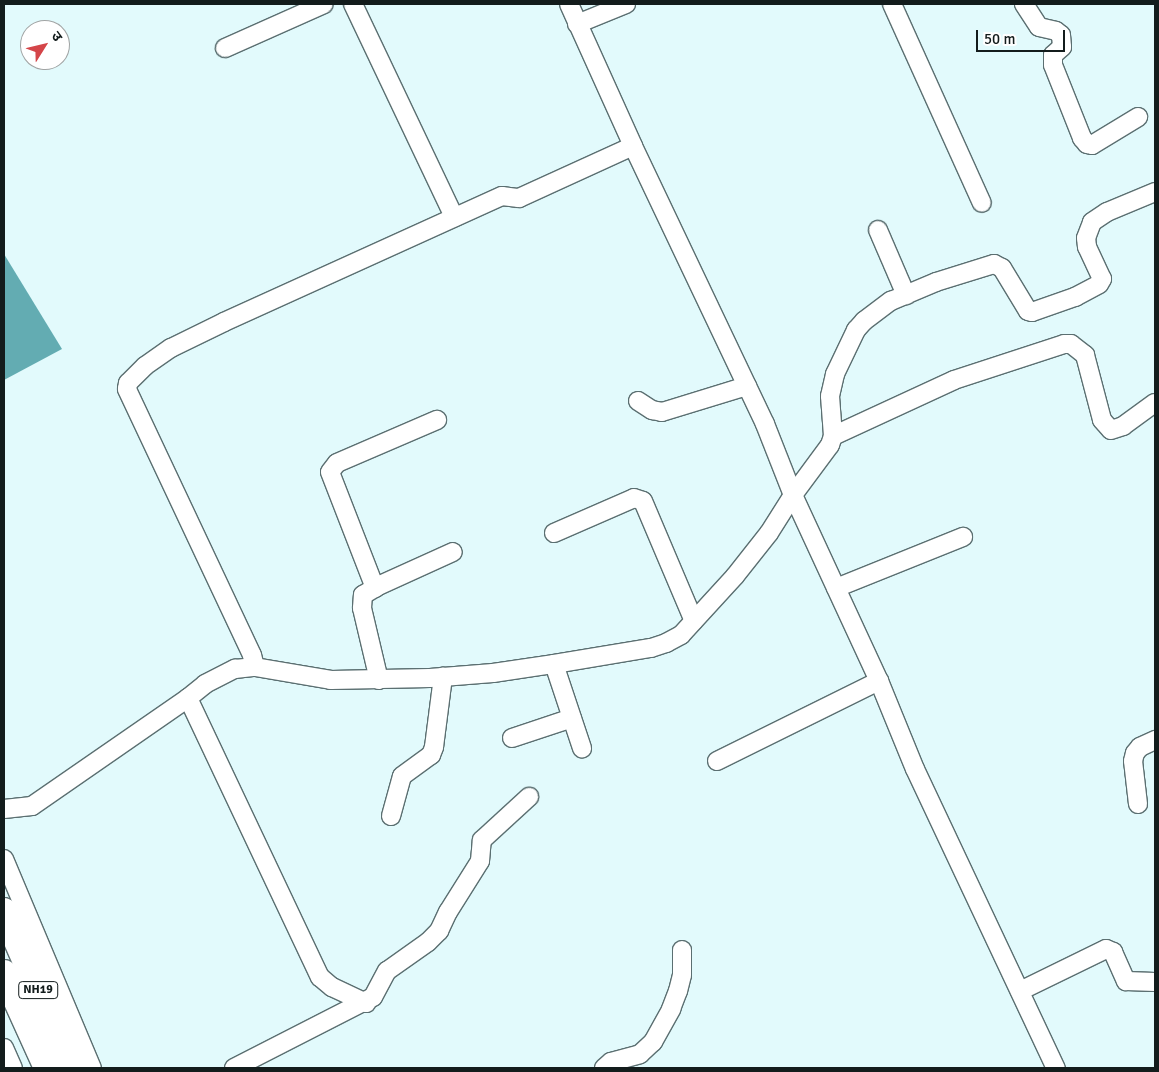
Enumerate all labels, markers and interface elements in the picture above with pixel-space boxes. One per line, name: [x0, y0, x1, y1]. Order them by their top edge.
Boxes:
north arrow: [20, 20, 70, 70]
scale bar: [979, 20, 1068, 52]
text: उ: [47, 28, 66, 45]
text: 50 m: [984, 30, 1015, 48]
road number: NH19: [18, 980, 58, 1000]

